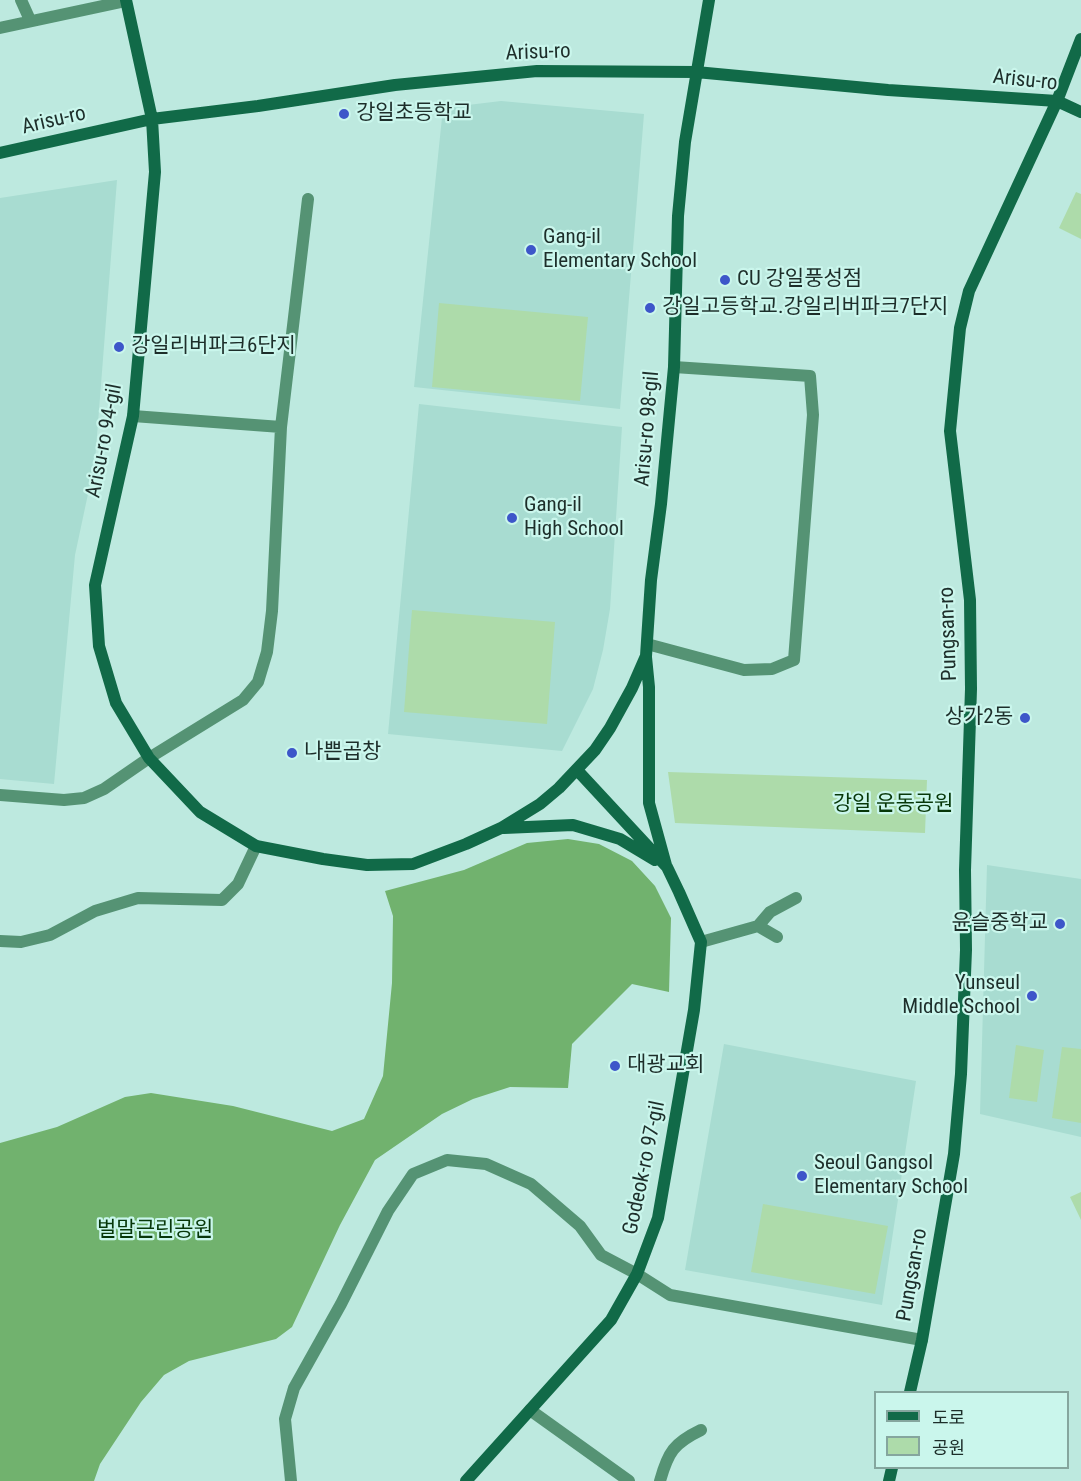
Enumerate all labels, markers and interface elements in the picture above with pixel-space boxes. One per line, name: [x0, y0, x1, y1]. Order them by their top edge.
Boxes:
street label: Arisu-ro: [505, 39, 571, 67]
street label: Arisu-ro: [991, 65, 1059, 97]
street label: Arisu-ro: [19, 101, 89, 141]
place label: 강일초등학교: [356, 101, 472, 127]
marker: 강일초등학교: [337, 107, 351, 121]
place label: Gang-il Elementary School: [543, 225, 697, 275]
marker: Gang-il Elementary School: [524, 243, 538, 257]
place label: CU 강일풍성점: [737, 267, 862, 293]
marker: CU 강일풍성점: [718, 273, 732, 287]
place label: 강일고등학교.강일리버파크7단지: [662, 295, 948, 321]
marker: 강일고등학교.강일리버파크7단지: [643, 301, 657, 315]
place label: 강일리버파크6단지: [131, 334, 296, 360]
marker: 강일리버파크6단지: [112, 340, 126, 354]
street label: Arisu-ro 98-gil: [630, 370, 666, 488]
street label: Arisu-ro 94-gil: [82, 382, 128, 500]
place label: Gang-il High School: [524, 493, 624, 543]
marker: Gang-il High School: [505, 511, 519, 525]
street label: Pungsan-ro: [935, 587, 963, 681]
place label: 상가2동: [945, 705, 1013, 731]
marker: 상가2동: [1018, 711, 1032, 725]
place label: 나쁜곱창: [304, 740, 381, 766]
marker: 나쁜곱창: [285, 746, 299, 760]
park label: 강일 운동공원: [833, 792, 953, 818]
place label: 윤슬중학교: [951, 911, 1048, 937]
marker: 윤슬중학교: [1053, 917, 1067, 931]
place label: Yunseul Middle School: [902, 971, 1020, 1021]
marker: Yunseul Middle School: [1025, 989, 1039, 1003]
place label: 대광교회: [627, 1053, 704, 1079]
marker: 대광교회: [608, 1059, 622, 1073]
street label: Godeok-ro 97-gil: [619, 1099, 671, 1237]
place label: Seoul Gangsol Elementary School: [814, 1151, 968, 1201]
marker: Seoul Gangsol Elementary School: [795, 1169, 809, 1183]
park label: 벌말근린공원: [97, 1218, 213, 1244]
street label: Pungsan-ro: [892, 1226, 934, 1324]
legend: [874, 1391, 1069, 1469]
text: 도로: [932, 1407, 965, 1428]
text: 공원: [932, 1437, 965, 1458]

